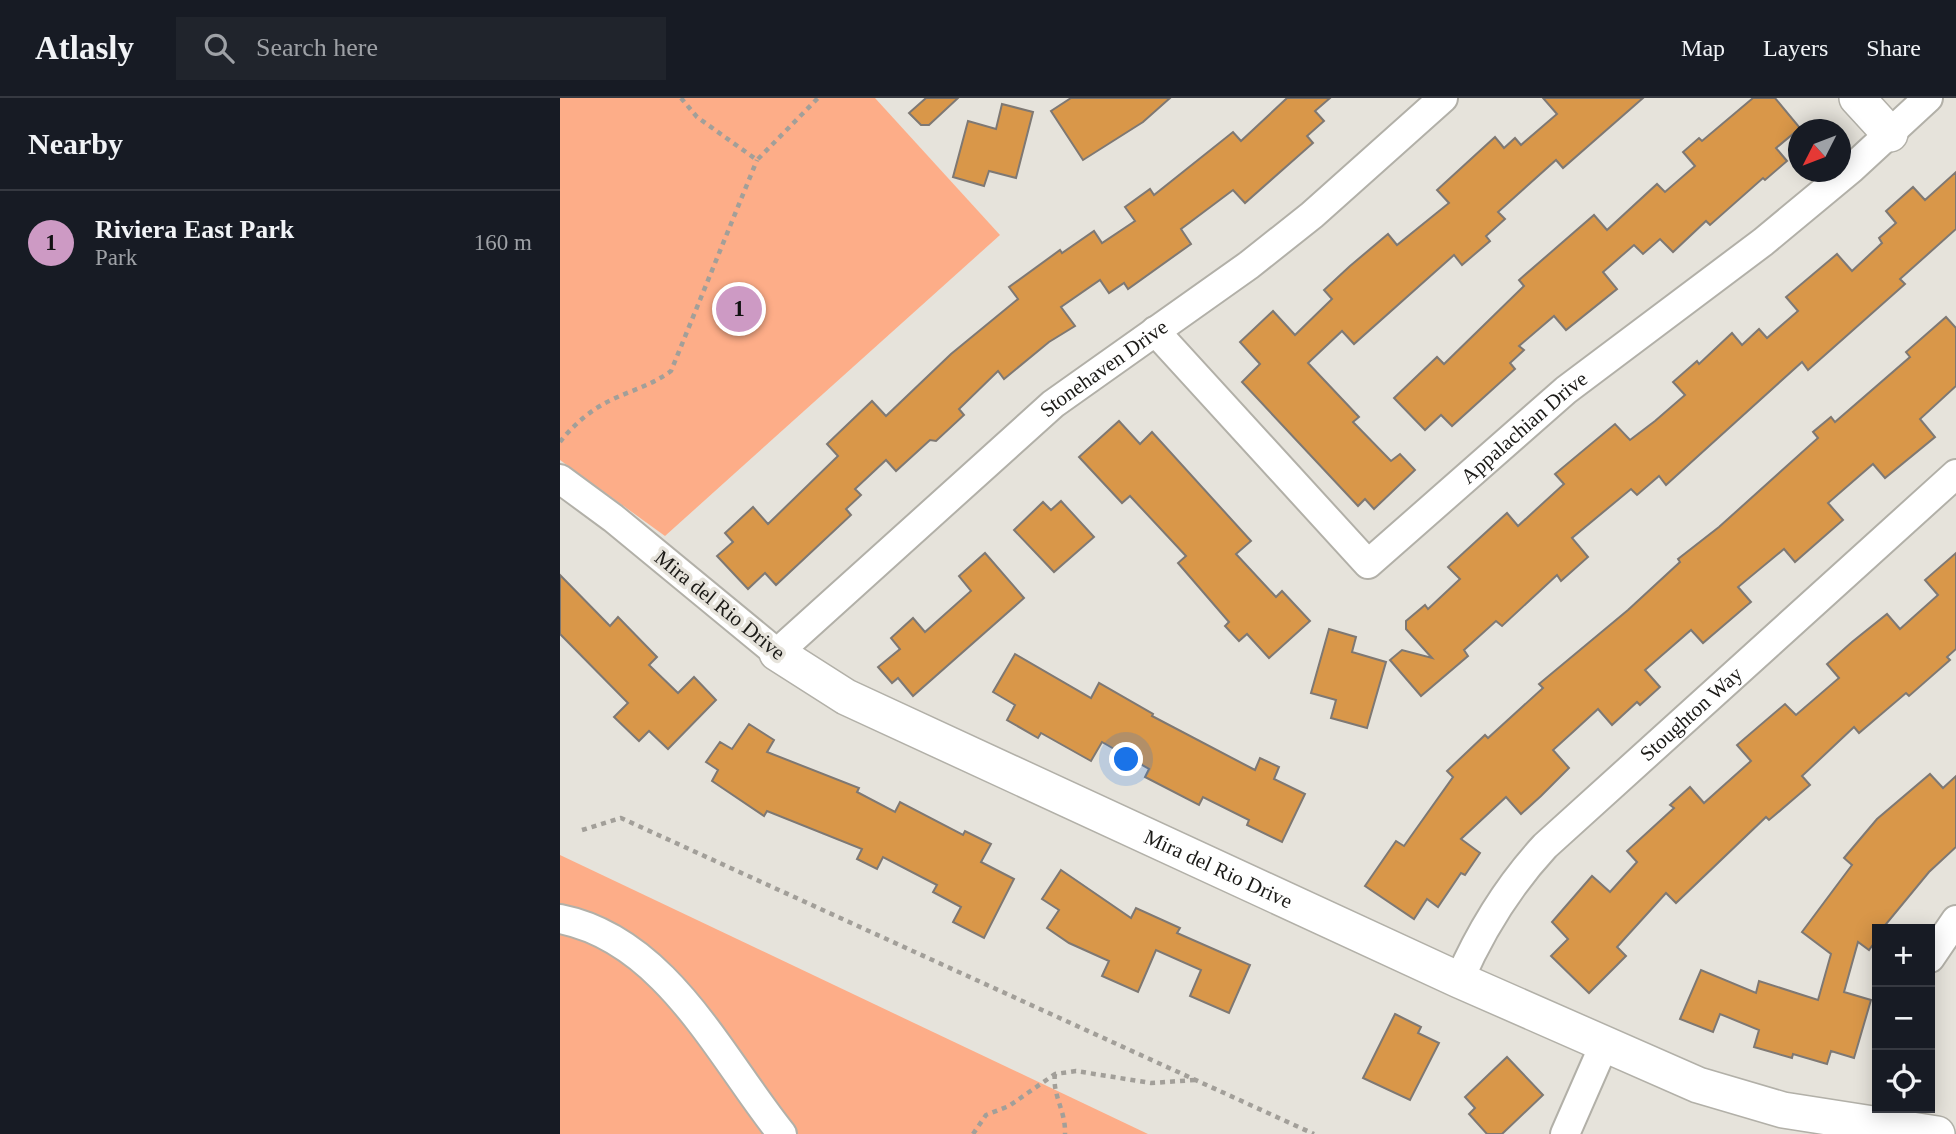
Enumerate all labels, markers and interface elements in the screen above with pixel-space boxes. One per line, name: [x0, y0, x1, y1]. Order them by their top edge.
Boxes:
search box: [176, 17, 666, 80]
icon: search: [200, 29, 238, 67]
text: Atlasly: [35, 30, 134, 66]
text: Search here: [256, 33, 378, 62]
text: Map: [1681, 35, 1725, 61]
text: Layers: [1763, 35, 1828, 61]
text: Share: [1866, 35, 1921, 61]
north arrow: [1788, 119, 1851, 182]
text: Nearby: [28, 127, 123, 160]
text: Riviera East Park: [95, 215, 294, 244]
text: 1: [45, 230, 57, 255]
text: 160 m: [474, 230, 532, 255]
text: Park: [95, 245, 137, 270]
pin: 1: [716, 283, 762, 335]
street label: Stonehaven Drive: [1035, 315, 1172, 422]
street label: Appalachian Drive: [1456, 366, 1592, 489]
street label: Mira del Rio Drive: [650, 545, 790, 665]
street label: Stoughton Way: [1635, 661, 1747, 766]
your location: [1109, 742, 1143, 776]
street label: Mira del Rio Drive: [1141, 824, 1296, 913]
map controls: [1872, 924, 1935, 1113]
button: +: [1872, 924, 1935, 987]
button: −: [1872, 987, 1935, 1050]
button: locate: [1872, 1050, 1935, 1113]

